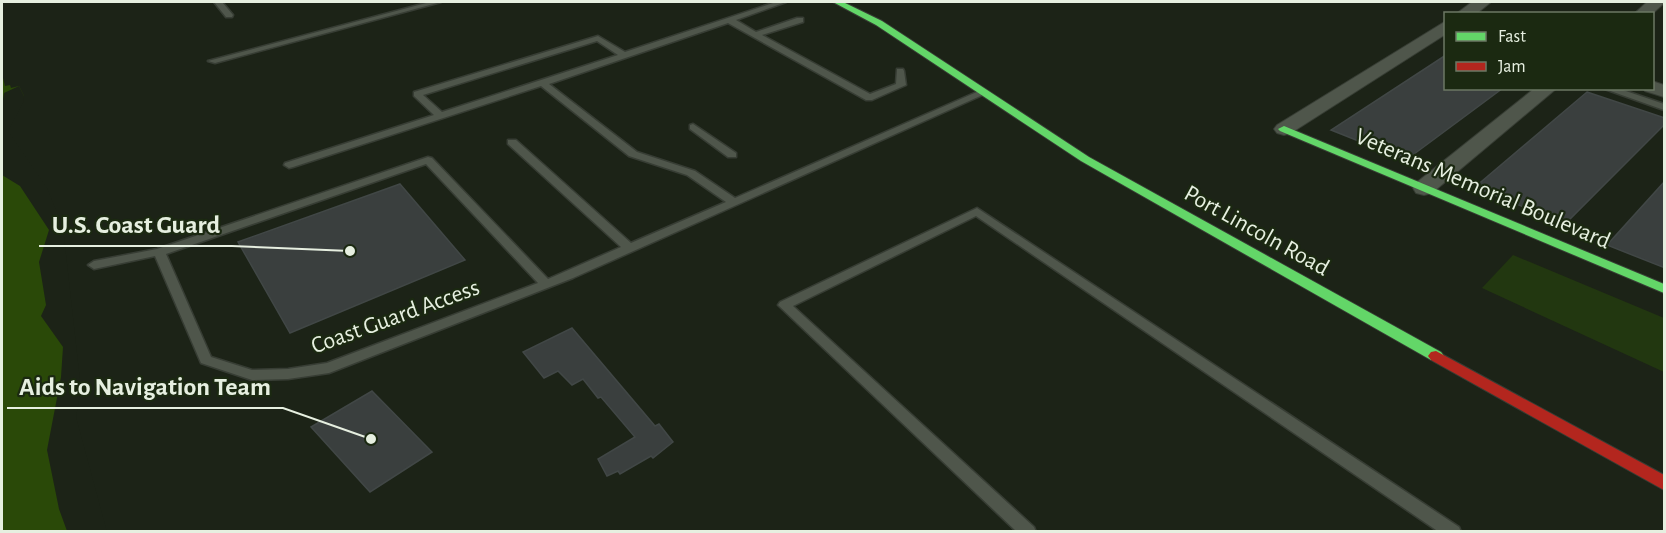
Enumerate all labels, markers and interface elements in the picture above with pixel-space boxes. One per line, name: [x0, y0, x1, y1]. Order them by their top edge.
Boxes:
legend: [1444, 12, 1654, 90]
text: Fast: [1498, 28, 1526, 46]
text: Jam: [1498, 58, 1526, 76]
street label: Veterans Memorial Boulevard: [1351, 124, 1614, 254]
street label: Port Lincoln Road: [1180, 181, 1333, 281]
callout: U.S. Coast Guard: [39, 202, 232, 246]
text: U.S. Coast Guard: [52, 212, 221, 238]
street label: Coast Guard Access: [308, 275, 483, 359]
callout: Aids to Navigation Team: [7, 364, 283, 408]
text: Aids to Navigation Team: [19, 374, 271, 400]

